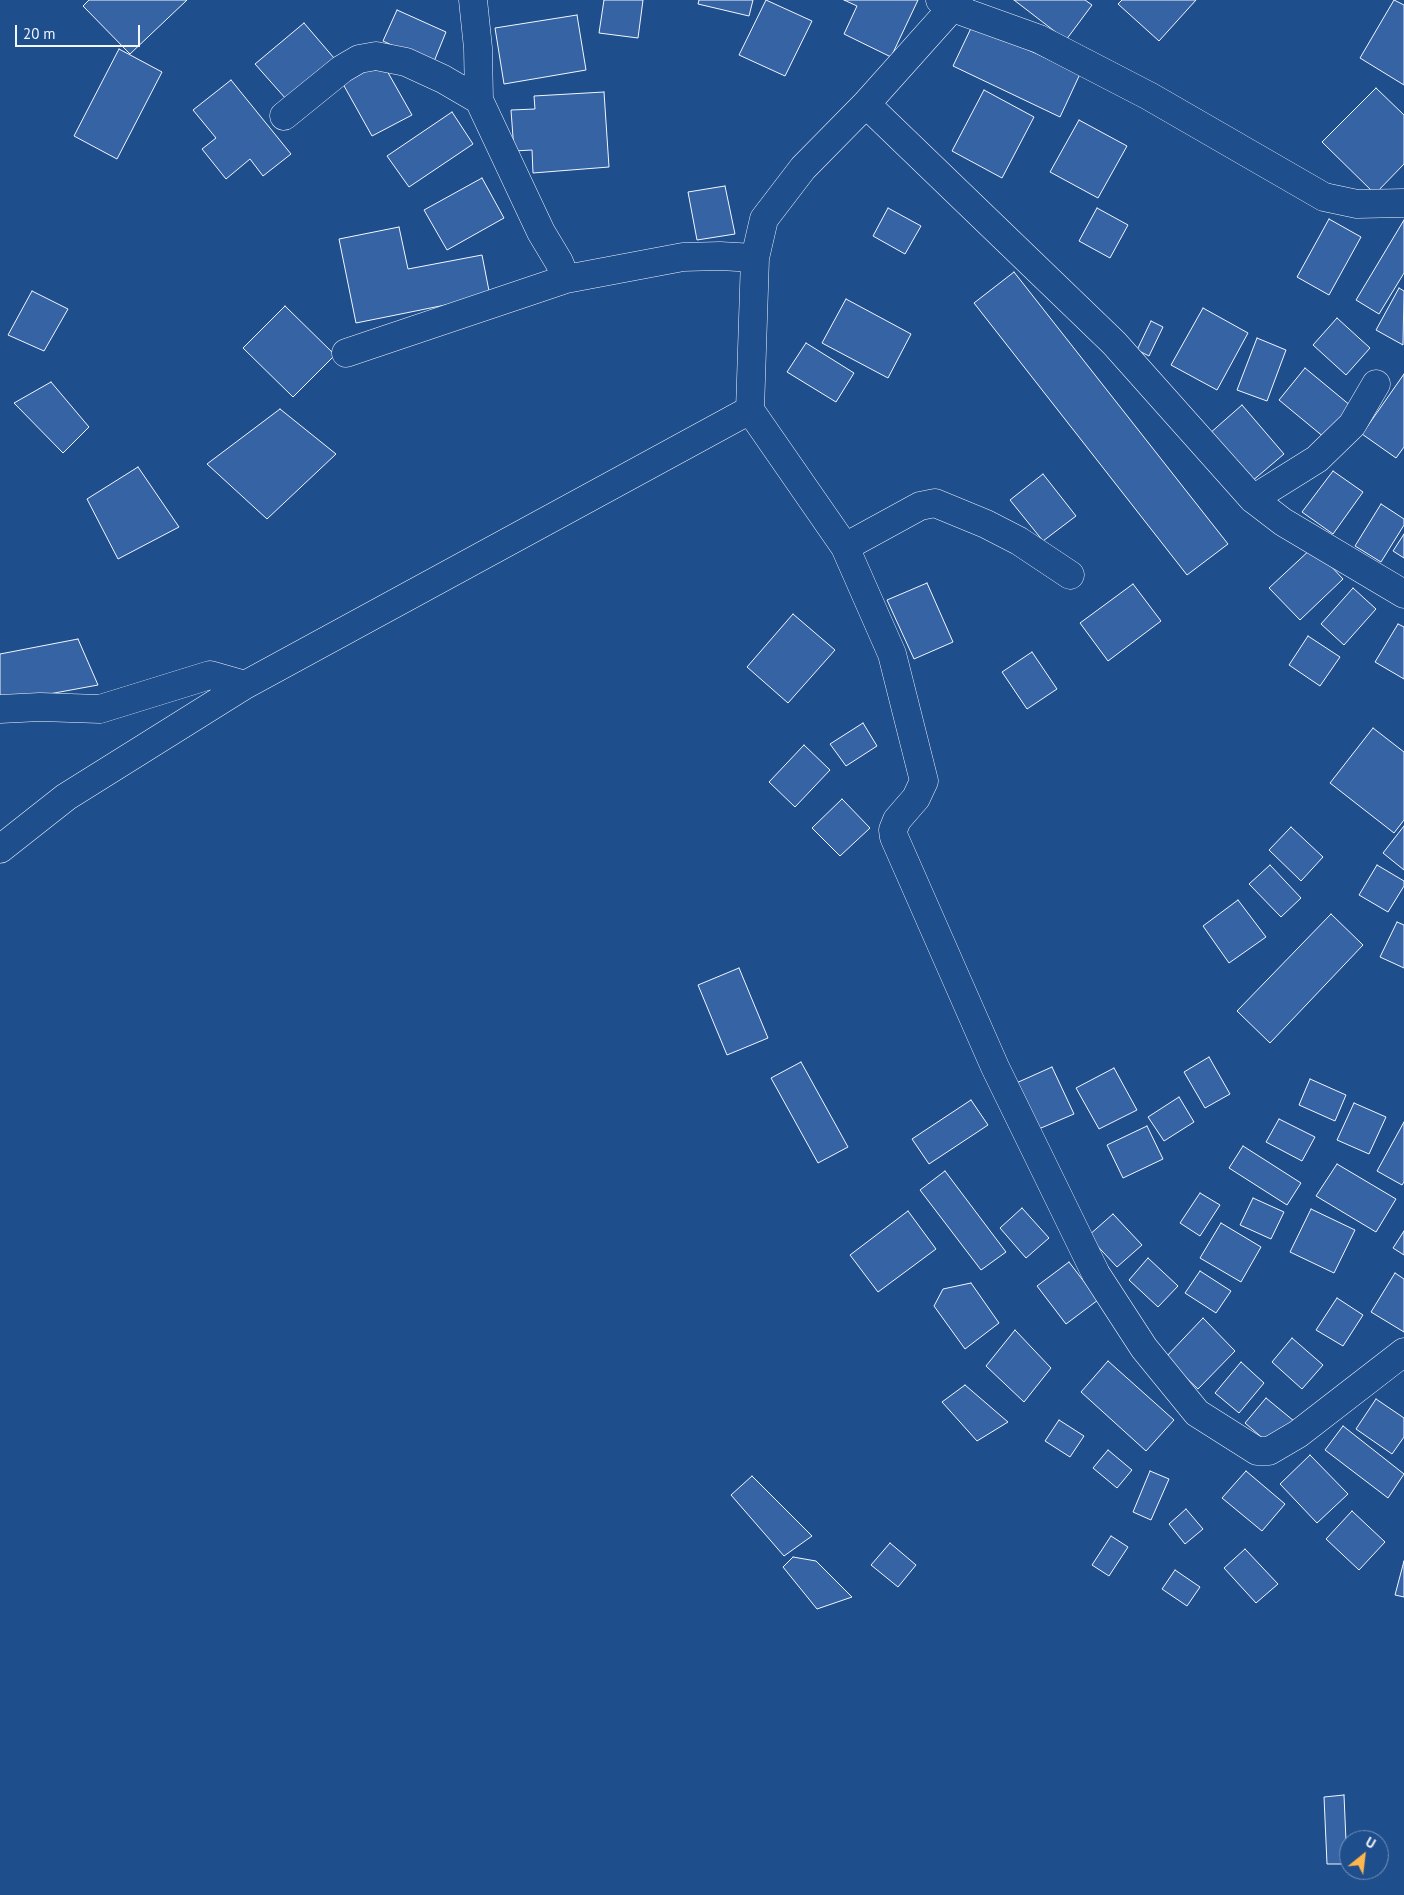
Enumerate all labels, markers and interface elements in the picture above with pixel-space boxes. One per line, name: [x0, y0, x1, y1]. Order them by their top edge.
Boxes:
scale bar: [18, 15, 142, 47]
text: 20 m: [23, 24, 56, 43]
north arrow: [1339, 1830, 1389, 1880]
text: U: [1363, 1833, 1379, 1853]

